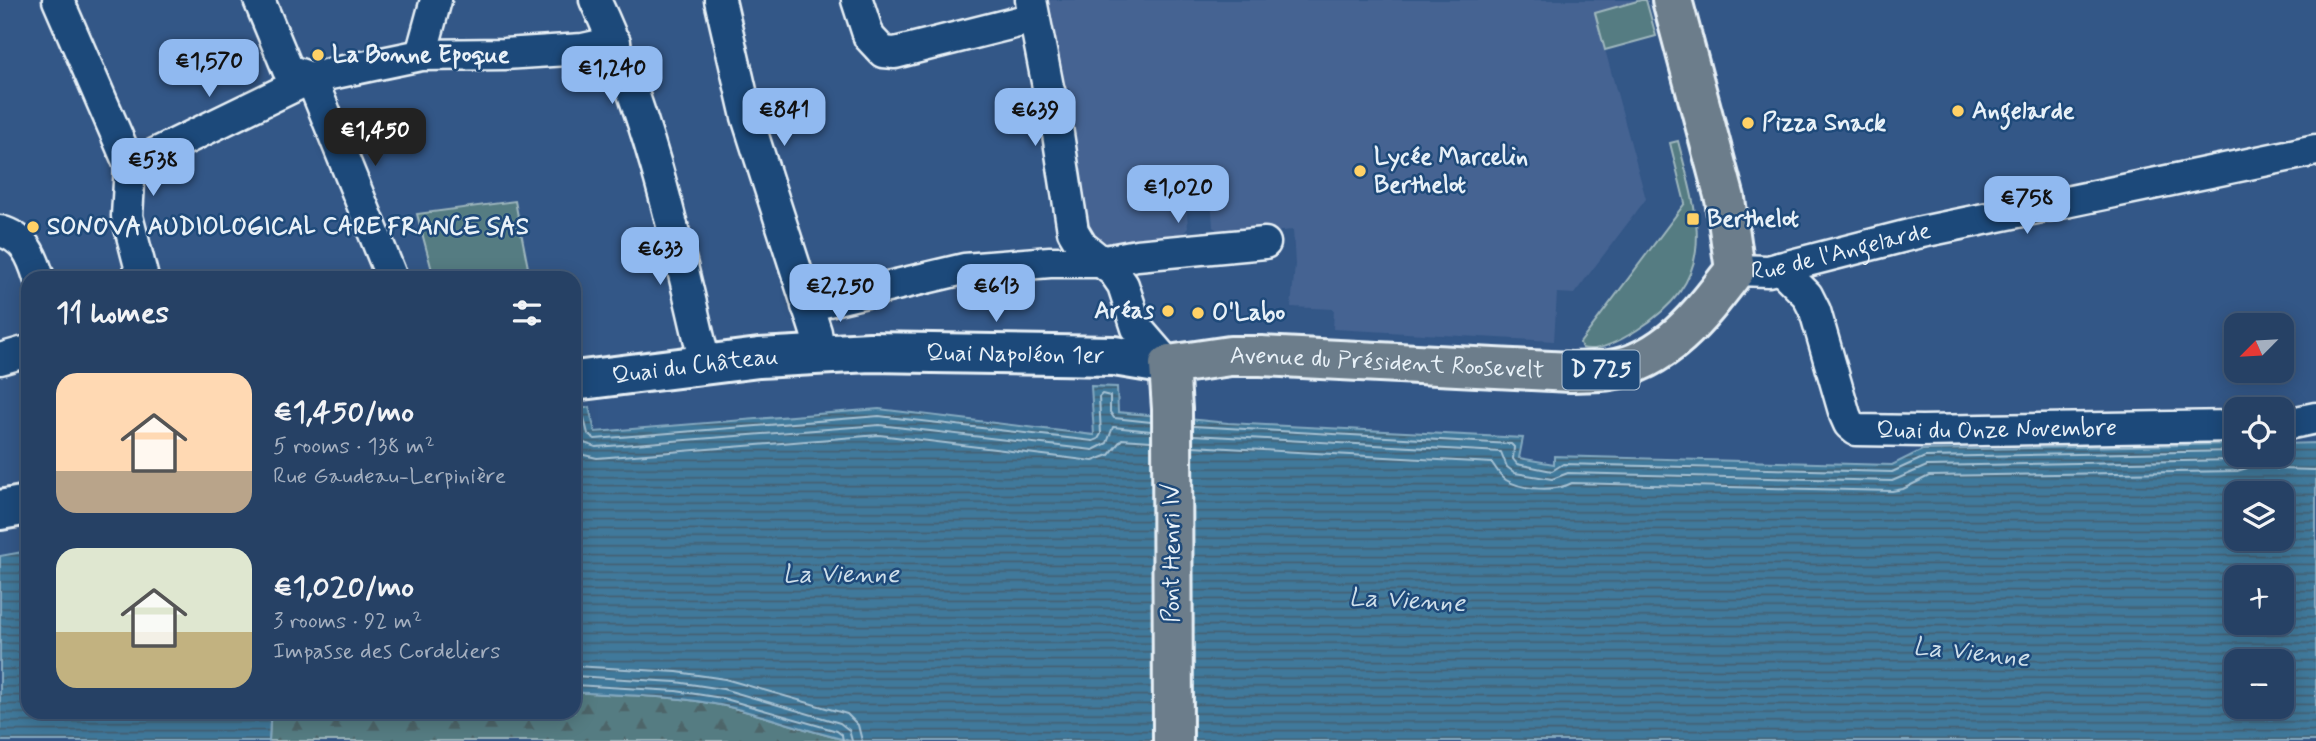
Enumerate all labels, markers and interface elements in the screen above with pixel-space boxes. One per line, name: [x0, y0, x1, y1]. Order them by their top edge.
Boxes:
pin: €1,570: [152, 40, 266, 99]
place label: La Bonne Epoque: [332, 40, 510, 71]
pin: €1,240: [555, 46, 669, 106]
text: €1,570: [175, 47, 243, 77]
marker: La Bonne Epoque: [310, 47, 326, 63]
text: €1,240: [578, 54, 646, 84]
pin: €841: [743, 88, 825, 148]
pin: €639: [994, 88, 1076, 148]
text: €841: [759, 96, 810, 126]
text: €639: [1011, 96, 1059, 126]
place label: Angelarde: [1972, 96, 2075, 130]
marker: Angelarde: [1950, 103, 1966, 119]
pin: €1,450: [318, 108, 432, 168]
place label: Pizza Snack: [1762, 108, 1886, 139]
marker: Pizza Snack: [1740, 115, 1756, 131]
text: €1,450: [340, 116, 410, 146]
pin: €538: [112, 138, 194, 198]
place label: Lycée Marcelin Berthelot: [1374, 142, 1528, 201]
text: €538: [127, 146, 179, 176]
marker: Lycée Marcelin Berthelot: [1352, 163, 1368, 179]
pin: €1,020: [1121, 166, 1235, 225]
text: €1,020: [1143, 173, 1213, 203]
pin: €758: [1986, 176, 2068, 236]
text: €758: [2000, 184, 2054, 214]
place label: Berthelot: [1707, 204, 1799, 235]
marker: Berthelot: [1685, 211, 1701, 227]
place label: SONOVA AUDIOLOGICAL CARE FRANCE SAS: [47, 212, 529, 243]
street label: Rue de l'Angelarde: [1750, 215, 1934, 287]
marker: SONOVA AUDIOLOGICAL CARE FRANCE SAS: [25, 219, 41, 235]
pin: €633: [619, 228, 701, 287]
text: €633: [637, 235, 683, 265]
pin: €2,250: [783, 264, 897, 324]
pin: €613: [955, 264, 1037, 324]
text: €2,250: [805, 272, 875, 302]
text: €613: [973, 272, 1019, 302]
text: 11 homes: [56, 294, 169, 333]
icon: filters: [508, 294, 546, 332]
place label: Aréas: [1094, 296, 1154, 327]
place label: O'Labo: [1212, 298, 1285, 329]
marker: Aréas: [1160, 303, 1176, 319]
marker: O'Labo: [1190, 305, 1206, 321]
north arrow: [2224, 313, 2294, 383]
map controls: [2224, 313, 2294, 719]
street label: Quai Napoléon 1er: [926, 337, 1105, 371]
street label: Avenue du Président Roosevelt: [1230, 340, 1545, 386]
street label: Quai du Château: [610, 341, 779, 392]
road number: D 725: [1562, 350, 1640, 390]
text: €1,450/mo: [273, 393, 414, 432]
button: locate: [2224, 397, 2294, 467]
icon: home: [112, 401, 196, 485]
street label: Quai du Onze Novembre: [1876, 412, 2117, 447]
text: 5 rooms · 138 m²: [273, 432, 435, 462]
text: Rue Gaudeau-Lerpinière: [273, 462, 506, 492]
button: layers: [2224, 481, 2294, 551]
street label: Pont Henri IV: [1157, 483, 1188, 623]
water label: La Vienne: [783, 558, 901, 592]
button: +: [2224, 565, 2294, 635]
text: €1,020/mo: [273, 568, 414, 607]
icon: home: [112, 576, 196, 660]
water label: La Vienne: [1348, 581, 1467, 621]
text: 3 rooms · 92 m²: [273, 607, 422, 637]
water label: La Vienne: [1911, 630, 2032, 676]
text: Impasse des Cordeliers: [273, 637, 501, 667]
button: −: [2224, 649, 2294, 719]

